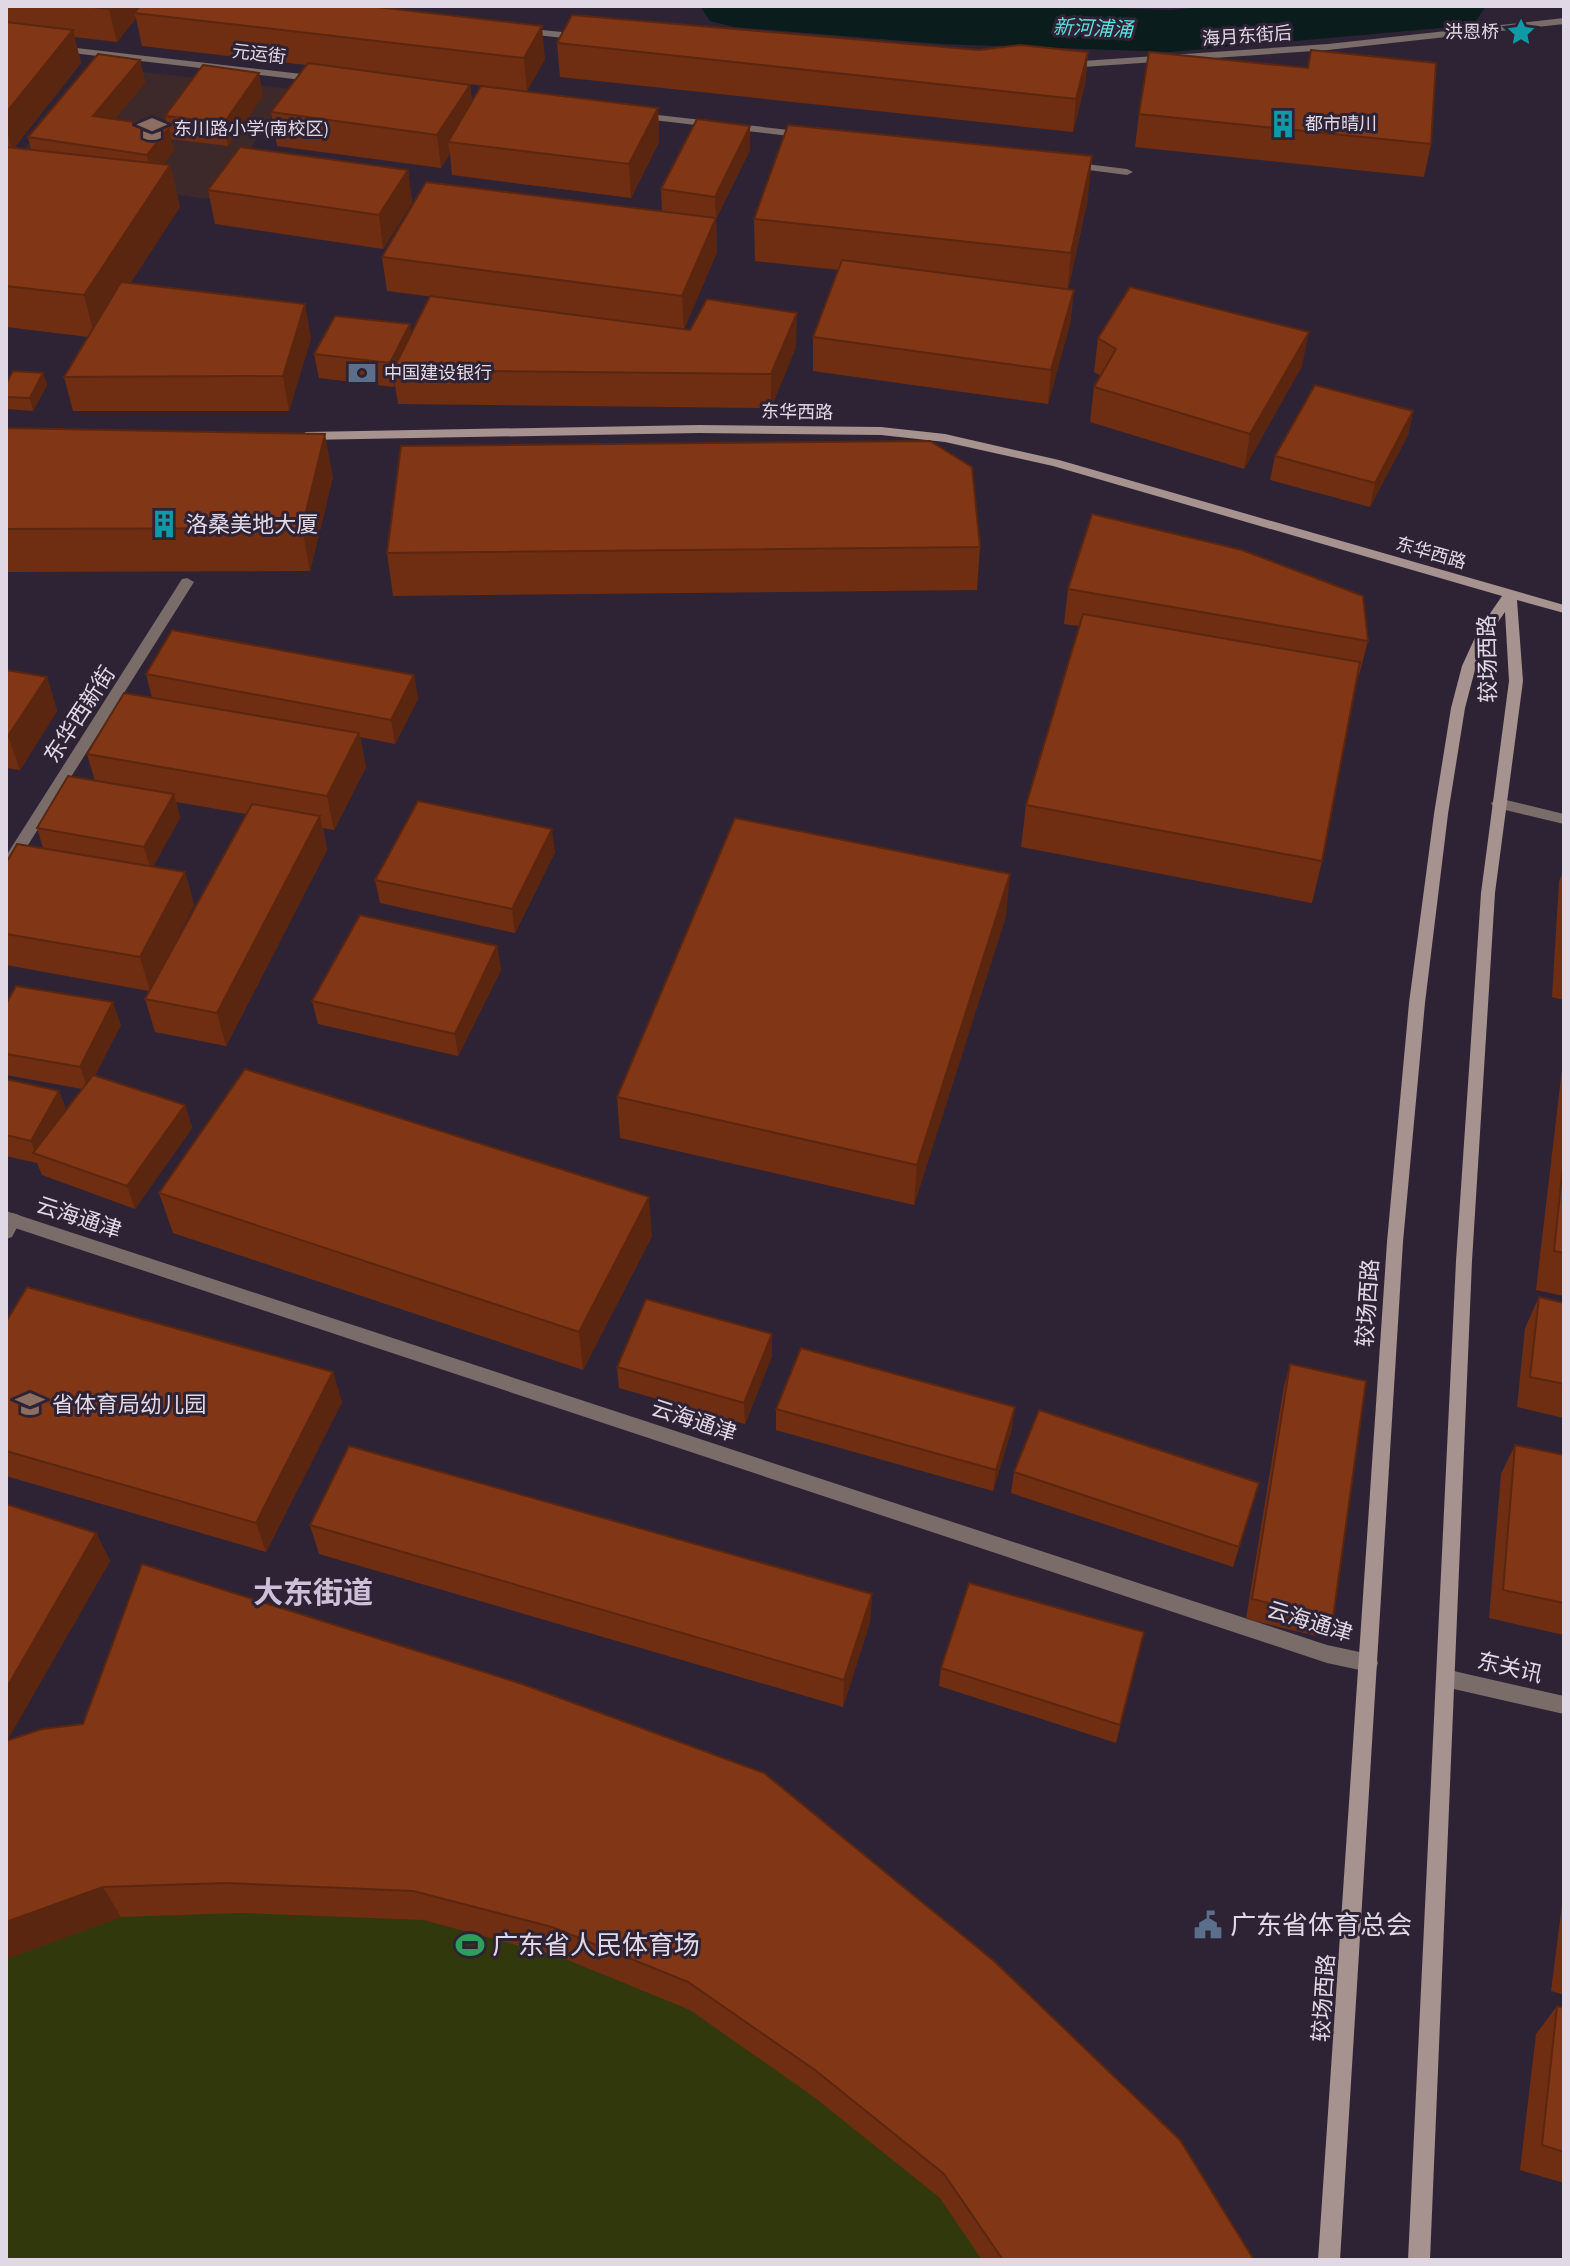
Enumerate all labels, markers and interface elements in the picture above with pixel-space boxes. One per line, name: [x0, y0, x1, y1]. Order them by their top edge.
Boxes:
water label: 新河浦涌: [1053, 14, 1135, 44]
place icon: 洪恩桥: [1506, 17, 1536, 47]
place label: 洪恩桥: [1445, 20, 1499, 45]
street label: 海月东街后: [1201, 21, 1293, 52]
street label: 元运街: [231, 39, 287, 70]
building icon: 都市晴川: [1268, 109, 1298, 139]
place label: 都市晴川: [1305, 112, 1377, 137]
school or university icon: 东川路小学(南校区): [137, 114, 167, 144]
place label: 东川路小学(南校区): [174, 117, 329, 142]
bank icon: 中国建设银行: [347, 358, 377, 388]
place label: 中国建设银行: [384, 361, 492, 386]
street label: 东华西路: [761, 399, 833, 426]
building icon: 洛桑美地大厦: [149, 509, 179, 539]
place label: 洛桑美地大厦: [186, 509, 318, 541]
street label: 东华西路: [1393, 532, 1469, 575]
street label: 较场西路: [1471, 615, 1505, 703]
street label: 东华西新街: [36, 660, 123, 769]
street label: 云海通津: [32, 1189, 125, 1247]
street label: 较场西路: [1349, 1258, 1387, 1348]
school or university icon: 省体育局幼儿园: [15, 1389, 45, 1419]
place label: 省体育局幼儿园: [52, 1389, 206, 1421]
street label: 云海通津: [647, 1392, 740, 1450]
district label: 大东街道: [253, 1572, 373, 1615]
street label: 云海通津: [1263, 1594, 1356, 1650]
street label: 东关讯: [1474, 1645, 1546, 1691]
place label: 广东省体育总会: [1230, 1907, 1412, 1944]
public building icon: 广东省体育总会: [1193, 1910, 1223, 1940]
place label: 广东省人民体育场: [492, 1927, 700, 1964]
sports icon: 广东省人民体育场: [455, 1930, 485, 1960]
street label: 较场西路: [1305, 1953, 1343, 2043]

